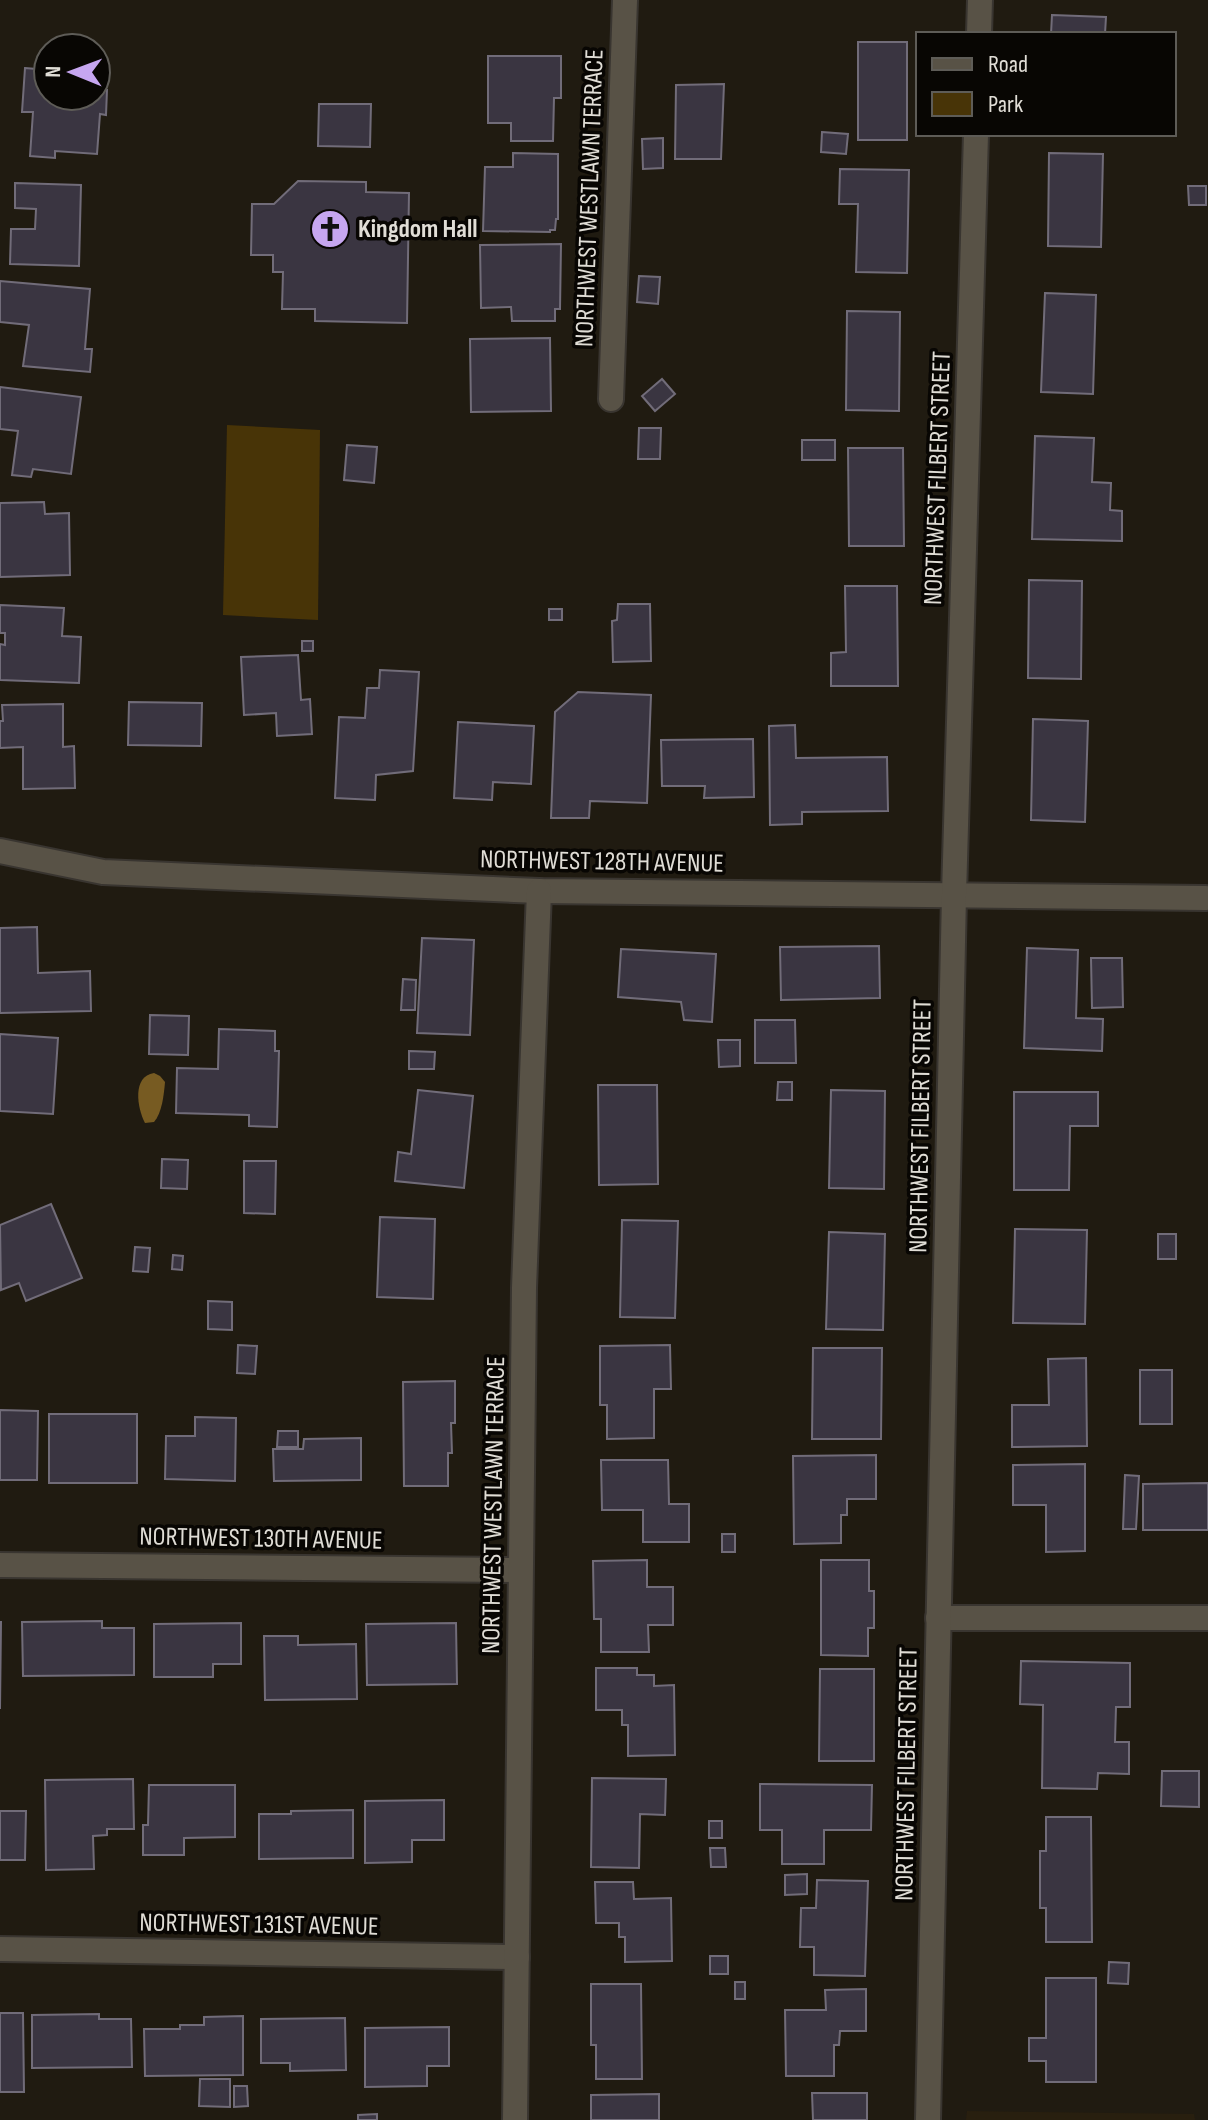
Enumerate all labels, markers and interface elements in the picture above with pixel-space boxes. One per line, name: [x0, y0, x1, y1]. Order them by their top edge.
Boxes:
north arrow: [32, 32, 112, 112]
legend: [916, 32, 1176, 136]
street label: NORTHWEST WESTLAWN TERRACE: [569, 49, 611, 347]
text: Road: [988, 50, 1028, 79]
text: N: [40, 66, 67, 78]
text: Park: [988, 90, 1023, 119]
church icon: Kingdom Hall: [309, 208, 351, 250]
place label: Kingdom Hall: [358, 214, 477, 245]
street label: NORTHWEST FILBERT STREET: [918, 351, 958, 605]
street label: NORTHWEST 128TH AVENUE: [480, 844, 724, 880]
street label: NORTHWEST FILBERT STREET: [903, 999, 939, 1253]
street label: NORTHWEST WESTLAWN TERRACE: [476, 1356, 512, 1654]
street label: NORTHWEST 130TH AVENUE: [139, 1521, 383, 1557]
street label: NORTHWEST FILBERT STREET: [889, 1647, 925, 1901]
street label: NORTHWEST 131ST AVENUE: [139, 1907, 379, 1943]

